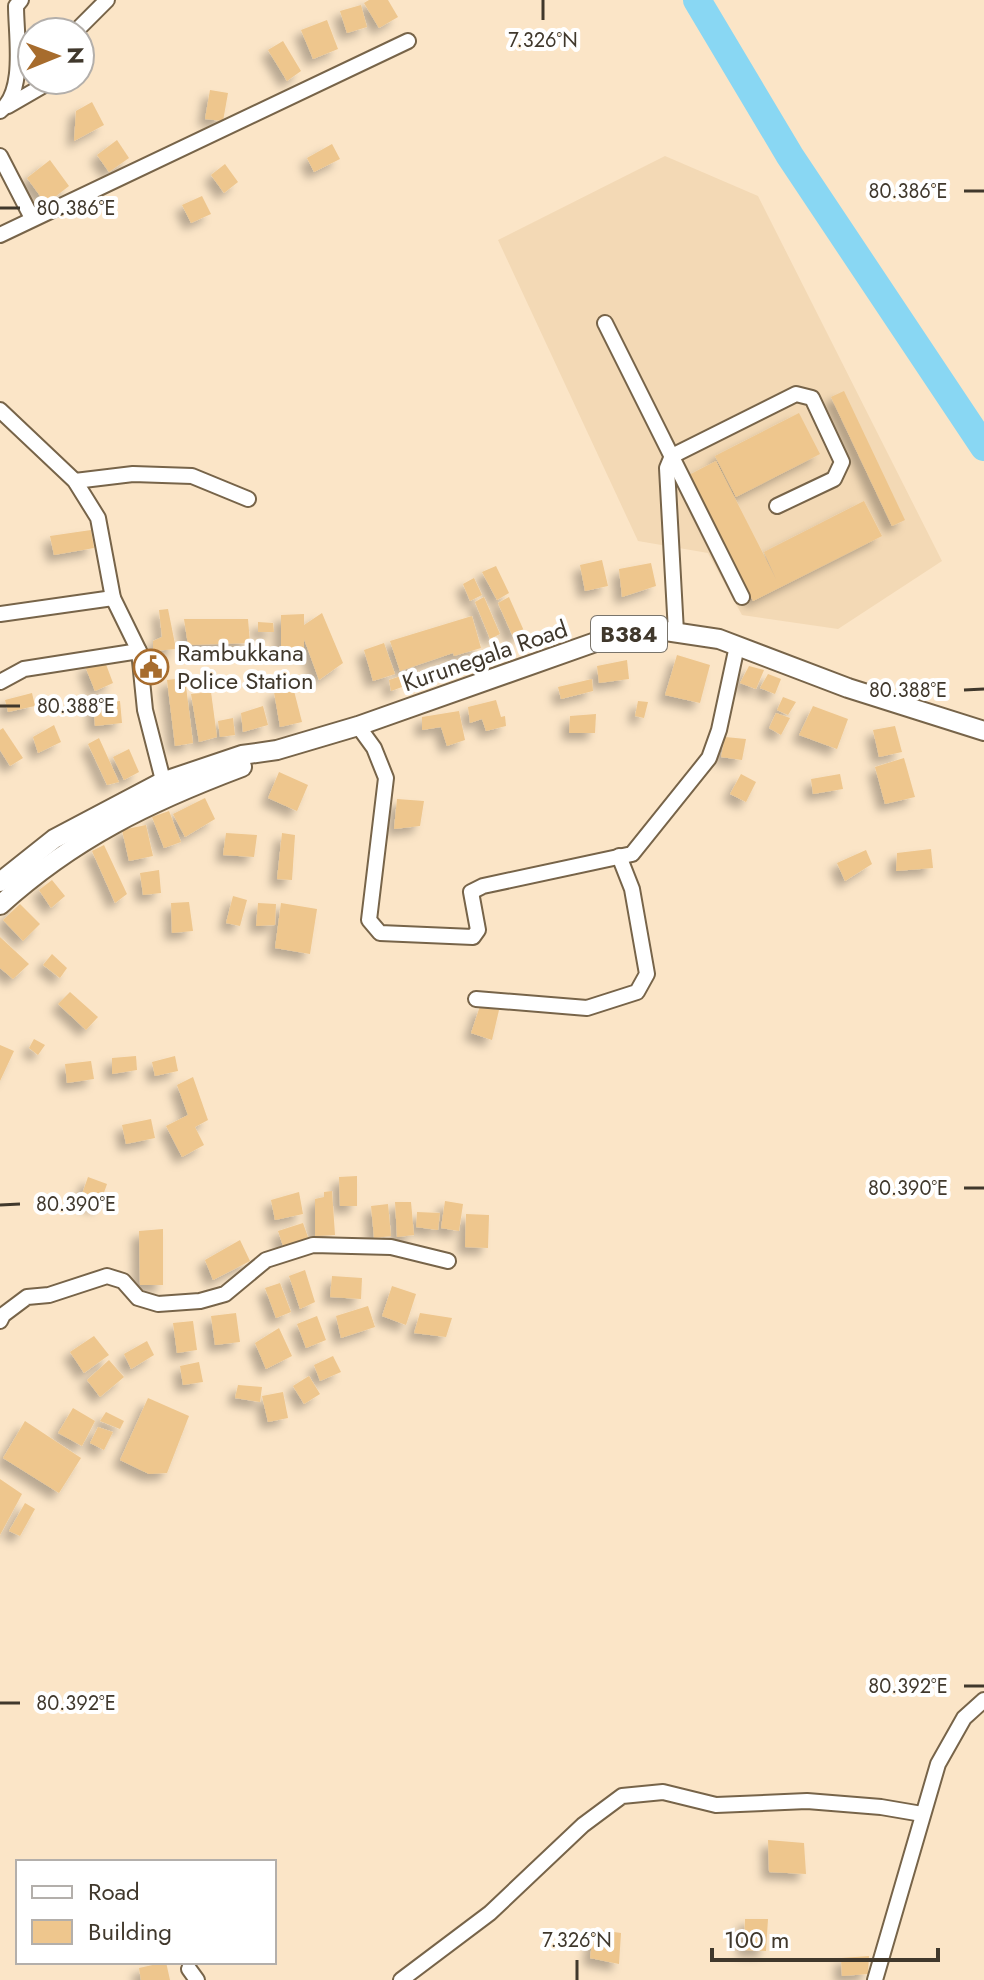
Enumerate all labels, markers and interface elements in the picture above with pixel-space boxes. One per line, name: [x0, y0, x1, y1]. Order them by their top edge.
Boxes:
north arrow: [16, 16, 96, 96]
text: 7.326°N: [508, 26, 578, 55]
text: N: [60, 47, 92, 65]
text: 80.386°E: [869, 177, 947, 206]
text: 80.386°E: [37, 194, 115, 223]
street label: Kurunegala Road: [398, 611, 572, 700]
road number: B384: [591, 616, 667, 652]
place label: Rambukkana Police Station: [177, 635, 314, 698]
public building icon: Rambukkana Police Station: [132, 648, 170, 686]
text: 80.388°E: [869, 676, 947, 705]
text: 80.388°E: [37, 692, 115, 721]
text: 80.390°E: [868, 1174, 948, 1203]
text: 80.390°E: [36, 1190, 116, 1219]
text: 80.392°E: [868, 1672, 948, 1701]
text: 80.392°E: [36, 1689, 116, 1718]
legend: [16, 1860, 276, 1964]
text: Road: [88, 1874, 140, 1909]
scale bar: [712, 1912, 938, 1962]
text: Building: [88, 1914, 172, 1949]
text: 100 m: [724, 1922, 790, 1957]
text: 7.326°N: [542, 1926, 612, 1955]

